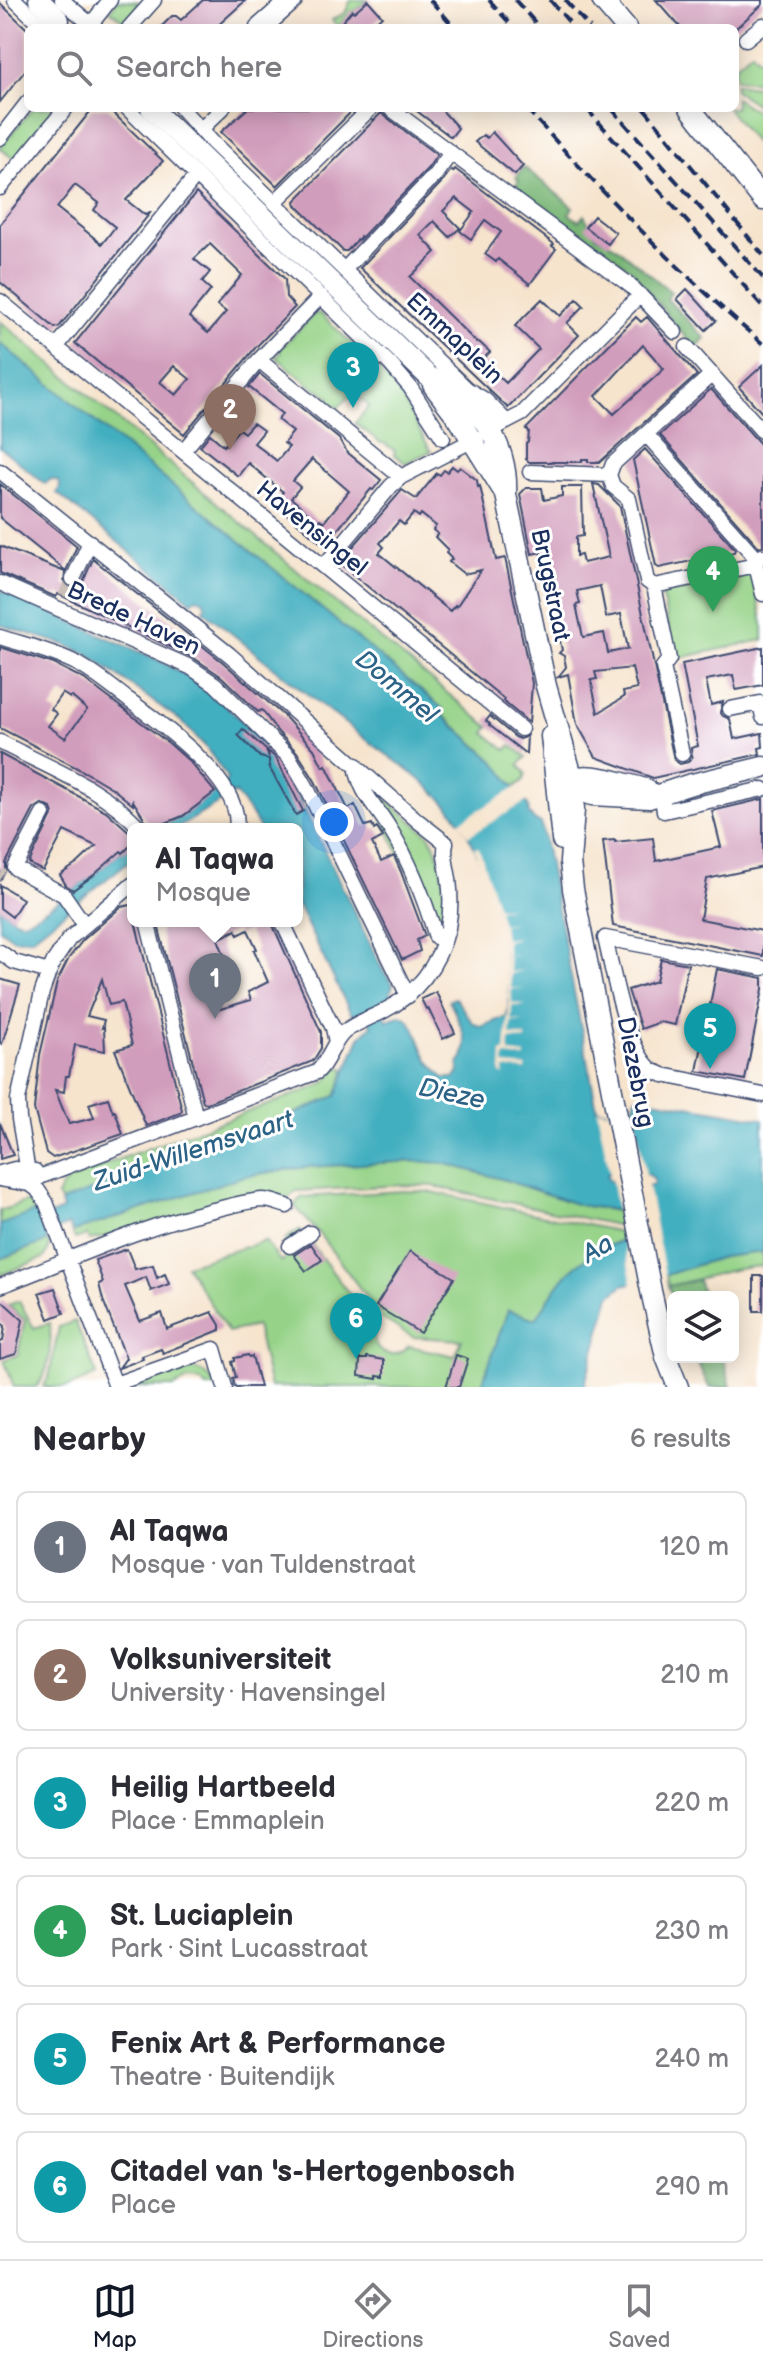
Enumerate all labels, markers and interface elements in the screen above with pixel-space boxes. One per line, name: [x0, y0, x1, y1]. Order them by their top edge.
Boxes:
search box: [24, 24, 739, 112]
icon: search: [52, 46, 96, 90]
text: Search here: [116, 50, 282, 86]
street label: Emmaplein: [400, 286, 509, 390]
pin: 3: [327, 342, 379, 408]
pin: 2: [204, 384, 256, 450]
street label: Havensingel: [250, 475, 373, 582]
street label: Brugstraat: [524, 526, 577, 645]
pin: 4: [687, 546, 739, 612]
street label: Brede Haven: [63, 575, 205, 662]
water label: Dommel: [349, 644, 444, 731]
your location: [314, 802, 354, 842]
popup: [127, 823, 303, 927]
text: Al Taqwa: [156, 842, 274, 878]
text: Mosque: [156, 878, 251, 909]
pin: 1: [189, 953, 241, 1019]
pin: 5: [684, 1003, 736, 1069]
street label: Diezebrug: [611, 1014, 660, 1130]
water label: Dieze: [416, 1072, 488, 1117]
water label: Zuid-Willemsvaart: [88, 1104, 299, 1199]
water label: Aa: [575, 1228, 619, 1271]
map controls: [667, 1291, 739, 1363]
button: layers: [667, 1291, 739, 1363]
pin: 6: [330, 1293, 382, 1359]
text: Nearby: [32, 1419, 146, 1460]
text: 6 results: [630, 1424, 731, 1455]
text: Al Taqwa: [110, 1514, 229, 1550]
text: 1: [55, 1532, 65, 1563]
text: 120 m: [660, 1532, 729, 1563]
text: Mosque · van Tuldenstraat: [110, 1550, 416, 1581]
text: Volksuniversiteit: [110, 1642, 331, 1678]
text: 2: [52, 1660, 68, 1691]
text: 210 m: [660, 1660, 729, 1691]
text: University · Havensingel: [110, 1678, 386, 1709]
text: Heilig Hartbeeld: [110, 1770, 336, 1806]
text: 3: [52, 1788, 68, 1819]
text: 220 m: [655, 1788, 729, 1819]
text: Place · Emmaplein: [110, 1806, 325, 1837]
text: St. Luciaplein: [110, 1898, 293, 1934]
text: 4: [52, 1916, 68, 1947]
text: 230 m: [654, 1916, 729, 1947]
text: Park · Sint Lucasstraat: [110, 1934, 368, 1965]
text: Fenix Art & Performance: [110, 2026, 446, 2062]
text: 5: [52, 2044, 68, 2075]
text: 240 m: [654, 2044, 729, 2075]
text: Theatre · Buitendijk: [110, 2062, 334, 2093]
text: Citadel van 's-Hertogenbosch: [110, 2154, 515, 2190]
text: 6: [52, 2172, 68, 2203]
text: 290 m: [655, 2172, 729, 2203]
text: Place: [110, 2190, 176, 2221]
tab: Map: [93, 2279, 137, 2354]
tab: Directions: [322, 2279, 423, 2354]
tab: Saved: [609, 2279, 670, 2354]

